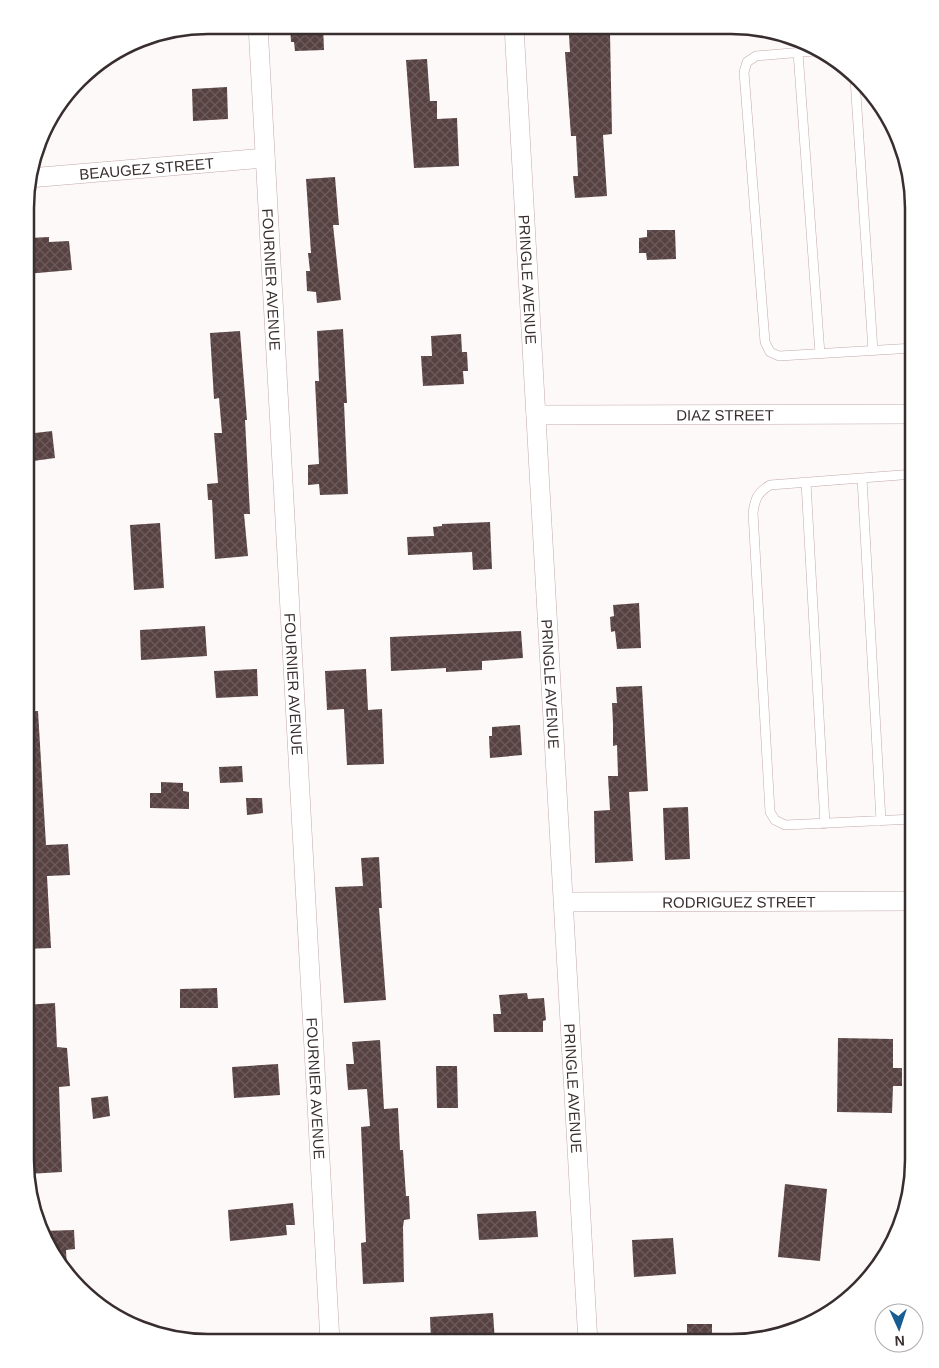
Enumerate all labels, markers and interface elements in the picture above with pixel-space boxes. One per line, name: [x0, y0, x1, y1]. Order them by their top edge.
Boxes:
street label: BEAUGEZ STREET: [79, 154, 215, 182]
street label: FOURNIER AVENUE: [260, 208, 284, 351]
street label: PRINGLE AVENUE: [516, 214, 540, 345]
street label: DIAZ STREET: [676, 406, 774, 423]
street label: FOURNIER AVENUE: [282, 612, 306, 756]
street label: PRINGLE AVENUE: [539, 619, 563, 749]
street label: RODRIGUEZ STREET: [662, 893, 816, 910]
street label: FOURNIER AVENUE: [304, 1017, 329, 1160]
street label: PRINGLE AVENUE: [562, 1023, 586, 1154]
north arrow: [874, 1303, 924, 1353]
text: N: [894, 1333, 905, 1349]

